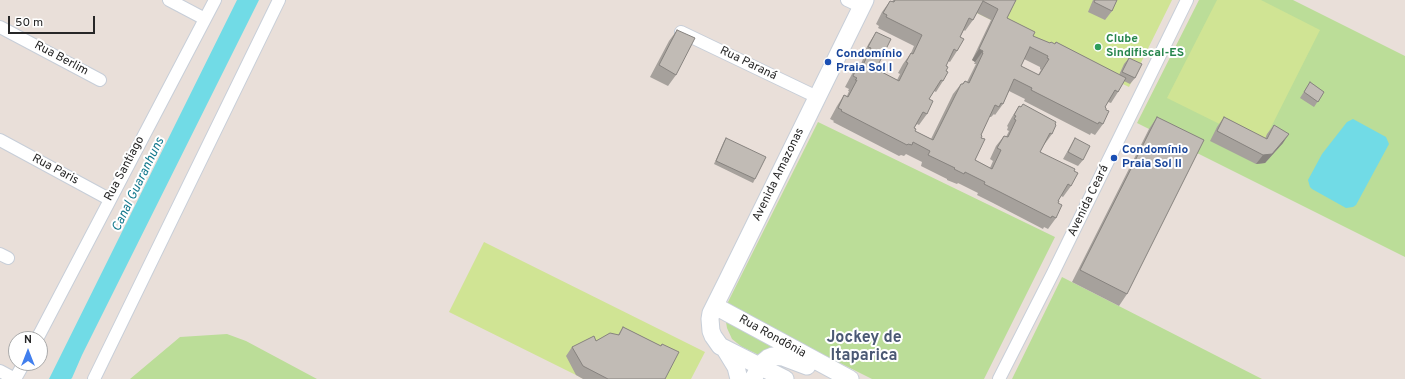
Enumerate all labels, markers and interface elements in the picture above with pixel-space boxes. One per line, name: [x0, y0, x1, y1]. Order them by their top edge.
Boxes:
scale bar: [10, 8, 97, 34]
text: 50 m: [15, 15, 43, 31]
place label: Clube Sindifiscal-ES: [1106, 33, 1184, 61]
street label: Rua Berlim: [31, 39, 91, 79]
marker: Clube Sindifiscal-ES: [1093, 42, 1103, 52]
street label: Rua Paraná: [717, 44, 779, 84]
place label: Condomínio Praia Sol I: [836, 48, 902, 76]
marker: Condomínio Praia Sol I: [823, 57, 833, 67]
street label: Avenida Amazonas: [750, 126, 808, 224]
street label: Rua Santiago: [102, 134, 148, 204]
water label: Canal Guaranhuns: [109, 135, 169, 235]
place label: Condomínio Praia Sol II: [1122, 144, 1188, 172]
street label: Rua Paris: [29, 152, 81, 188]
marker: Condomínio Praia Sol II: [1109, 153, 1119, 163]
street label: Avenida Ceará: [1066, 163, 1112, 239]
street label: Rua Rondônia: [736, 313, 808, 361]
district label: Jockey de Itaparica: [826, 329, 902, 367]
north arrow: [8, 331, 48, 371]
text: N: [24, 333, 32, 347]

